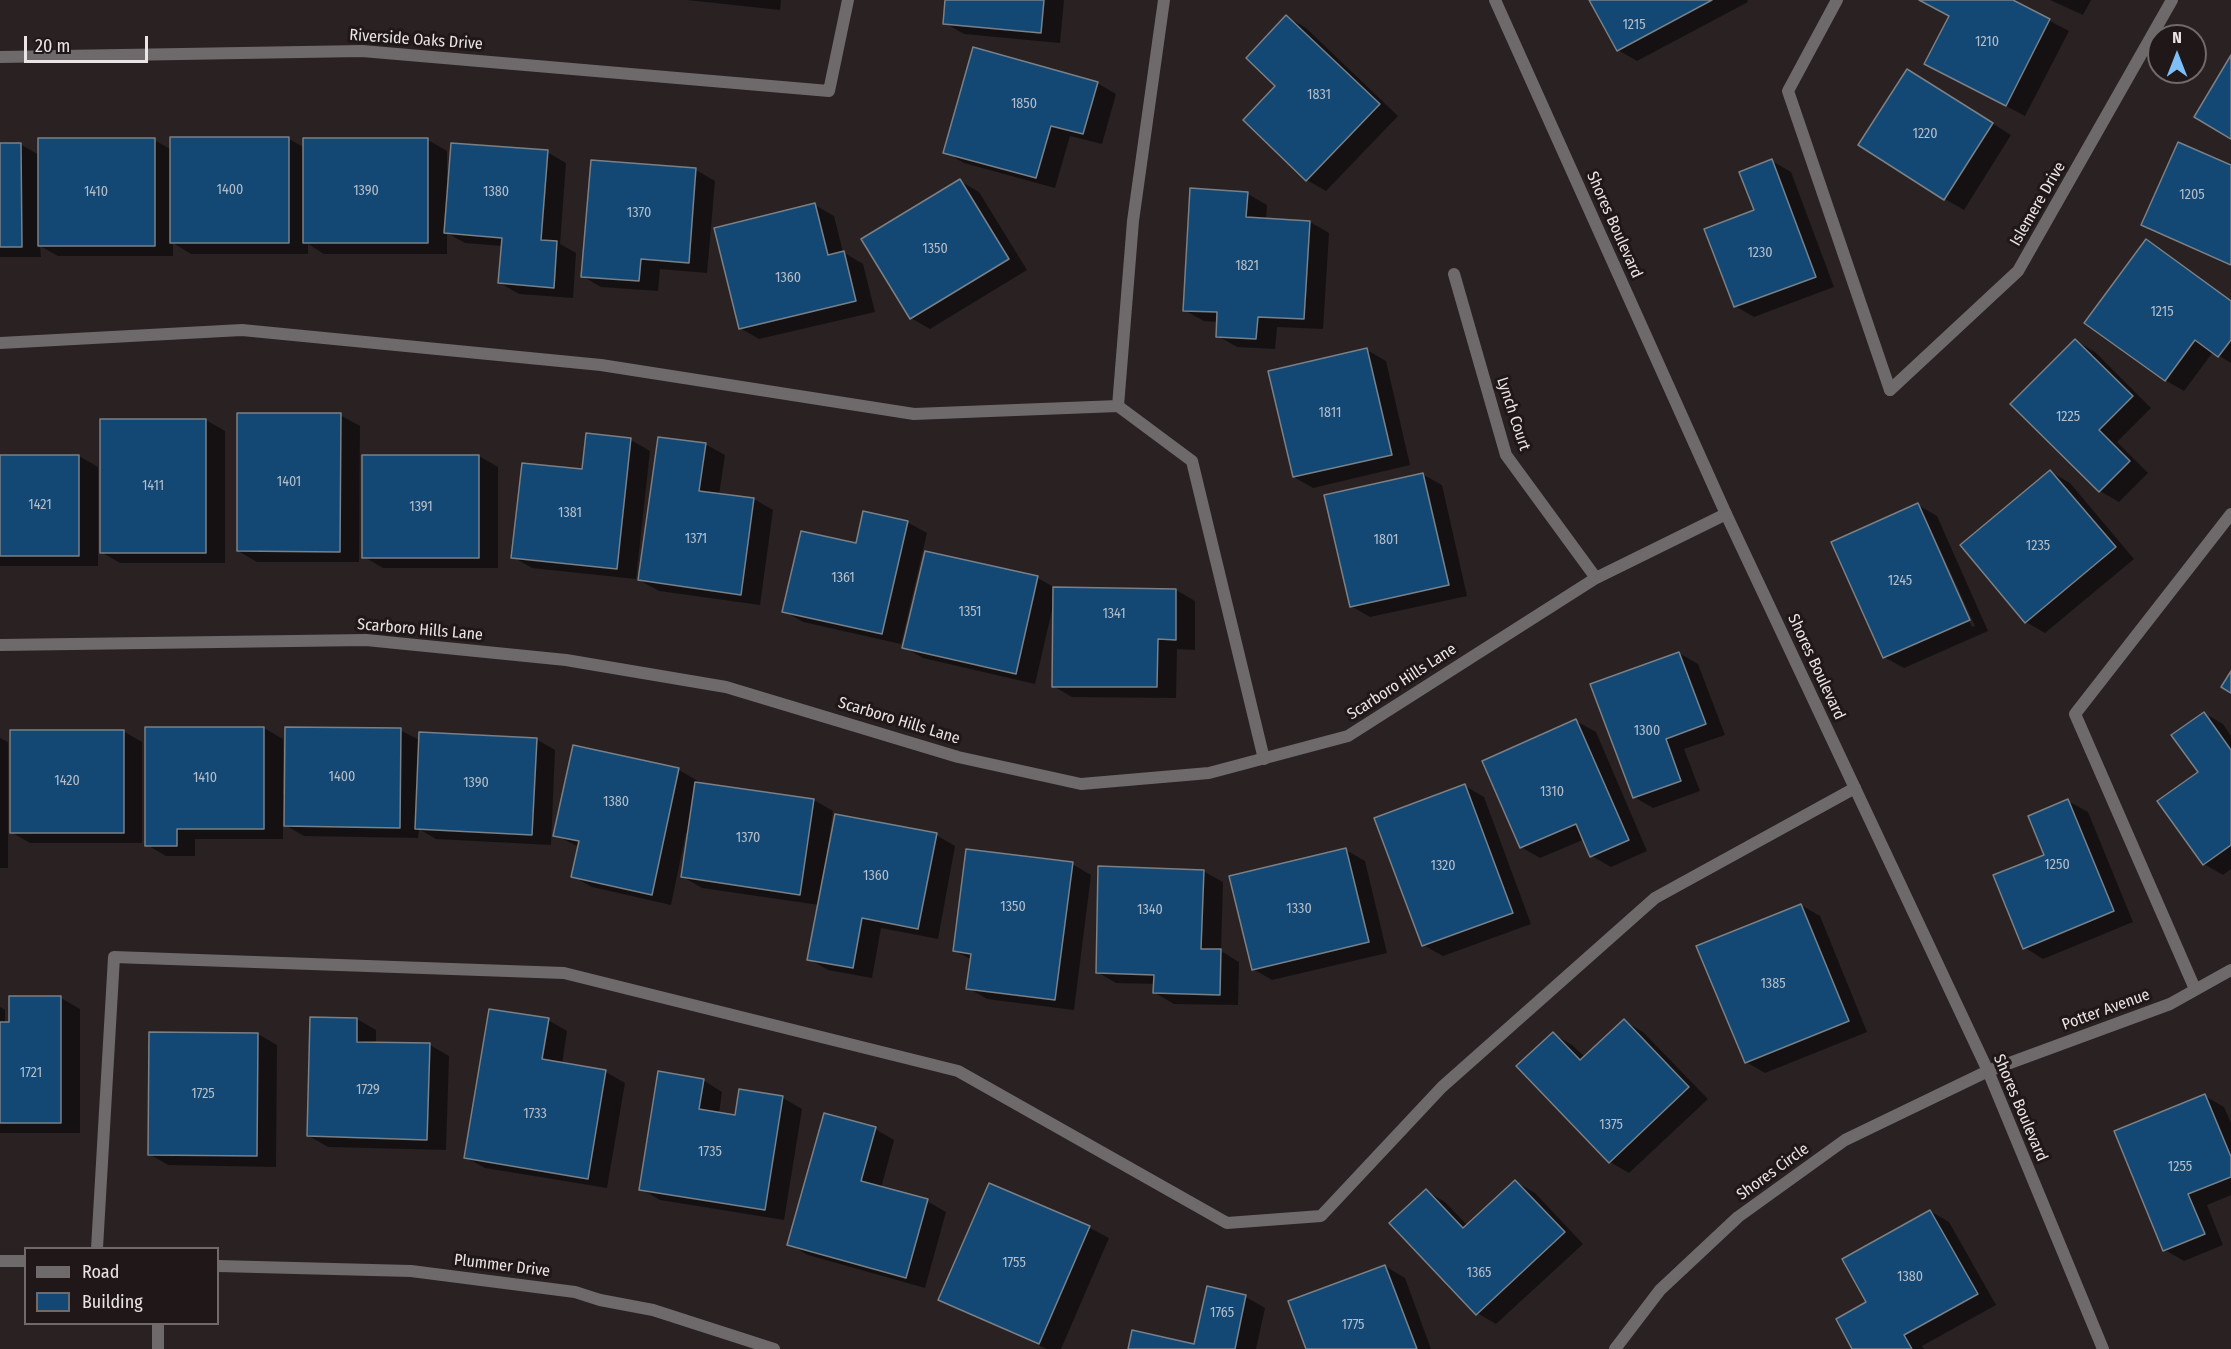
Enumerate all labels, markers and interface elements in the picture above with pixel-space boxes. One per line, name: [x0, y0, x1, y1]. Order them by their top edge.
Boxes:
house number: 1215: [1622, 17, 1646, 33]
scale bar: [27, 24, 152, 62]
north arrow: [2147, 24, 2207, 84]
street label: Riverside Oaks Drive: [349, 26, 483, 54]
text: N: [2172, 28, 2182, 47]
house number: 1210: [1975, 34, 1999, 50]
text: 20 m: [35, 35, 70, 57]
house number: 1831: [1307, 87, 1331, 103]
house number: 1850: [1011, 96, 1037, 112]
house number: 1220: [1912, 126, 1938, 142]
street label: Islemere Drive: [2006, 159, 2070, 249]
street label: Shores Boulevard: [1582, 169, 1646, 281]
house number: 1400: [217, 182, 243, 198]
house number: 1390: [353, 183, 379, 199]
house number: 1410: [84, 184, 108, 200]
house number: 1380: [483, 184, 509, 200]
house number: 1205: [2179, 187, 2205, 203]
house number: 1370: [627, 205, 651, 221]
house number: 1350: [922, 241, 948, 257]
house number: 1230: [1747, 245, 1773, 261]
house number: 1821: [1235, 258, 1259, 274]
house number: 1360: [775, 270, 801, 286]
house number: 1215: [2150, 304, 2174, 320]
street label: Lynch Court: [1492, 375, 1534, 453]
house number: 1811: [1319, 405, 1341, 421]
house number: 1225: [2056, 409, 2080, 425]
house number: 1401: [277, 474, 301, 490]
house number: 1411: [142, 478, 164, 494]
house number: 1421: [28, 497, 52, 513]
house number: 1391: [409, 499, 433, 515]
house number: 1381: [558, 505, 582, 521]
house number: 1371: [685, 531, 707, 547]
house number: 1801: [1374, 532, 1398, 548]
house number: 1235: [2026, 538, 2050, 554]
house number: 1361: [831, 570, 855, 586]
house number: 1245: [1888, 573, 1912, 589]
house number: 1351: [959, 604, 981, 620]
house number: 1341: [1102, 606, 1126, 622]
street label: Shores Boulevard: [1783, 611, 1849, 723]
street label: Scarboro Hills Lane: [356, 615, 484, 645]
street label: Scarboro Hills Lane: [1344, 640, 1460, 724]
street label: Scarboro Hills Lane: [836, 693, 962, 749]
house number: 1300: [1634, 723, 1660, 739]
house number: 1400: [329, 769, 355, 785]
house number: 1410: [193, 770, 217, 786]
house number: 1420: [54, 773, 80, 789]
house number: 1390: [463, 775, 489, 791]
house number: 1310: [1540, 784, 1564, 800]
house number: 1380: [603, 794, 629, 810]
house number: 1370: [736, 830, 760, 846]
house number: 1250: [2044, 857, 2070, 873]
house number: 1320: [1430, 858, 1456, 874]
house number: 1360: [863, 868, 889, 884]
house number: 1350: [1000, 899, 1026, 915]
house number: 1330: [1286, 901, 1312, 917]
house number: 1340: [1137, 902, 1163, 918]
house number: 1385: [1760, 976, 1786, 992]
street label: Potter Avenue: [2060, 985, 2152, 1035]
street label: Shores Boulevard: [1989, 1052, 2051, 1164]
house number: 1721: [20, 1065, 42, 1081]
house number: 1729: [356, 1082, 380, 1098]
house number: 1725: [191, 1086, 215, 1102]
house number: 1733: [523, 1106, 547, 1122]
house number: 1375: [1599, 1117, 1623, 1133]
street label: Shores Circle: [1733, 1139, 1813, 1205]
house number: 1735: [698, 1144, 722, 1160]
house number: 1255: [2168, 1159, 2192, 1175]
legend: [24, 1247, 219, 1325]
street label: Plummer Drive: [453, 1251, 551, 1281]
house number: 1755: [1002, 1255, 1026, 1271]
text: Road: [82, 1261, 119, 1283]
house number: 1365: [1466, 1265, 1492, 1281]
house number: 1380: [1897, 1269, 1923, 1285]
text: Building: [82, 1291, 143, 1313]
house number: 1765: [1210, 1305, 1234, 1321]
house number: 1775: [1341, 1317, 1365, 1333]

